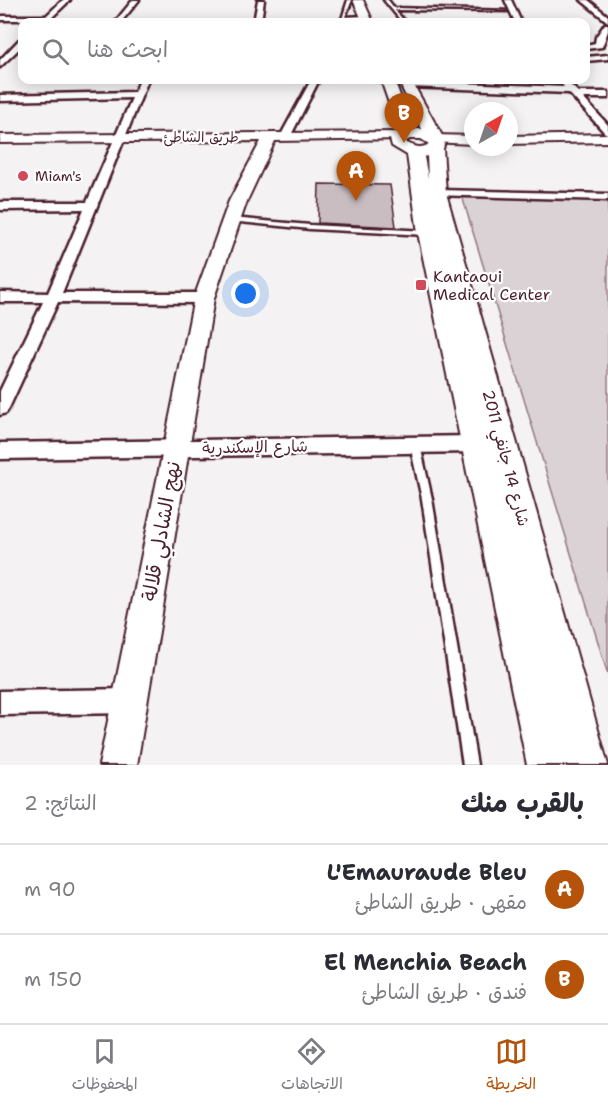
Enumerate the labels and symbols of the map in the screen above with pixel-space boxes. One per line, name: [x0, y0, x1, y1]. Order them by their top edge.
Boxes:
pin: B: [384, 94, 424, 143]
north arrow: [464, 102, 518, 156]
street label: طريق الشاطئ: [163, 128, 239, 147]
pin: A: [336, 152, 376, 201]
place label: Miam's: [35, 167, 82, 185]
marker: Miam's: [16, 169, 30, 183]
place label: Kantaoui Medical Center: [433, 266, 550, 305]
marker: Kantaoui Medical Center: [414, 278, 428, 292]
your location: [231, 279, 260, 308]
street label: شارع 14 جانفي 2011: [474, 387, 534, 530]
street label: شارع الإسكندرية: [202, 436, 308, 459]
street label: نهج الشادلي قلالة: [136, 459, 191, 604]

